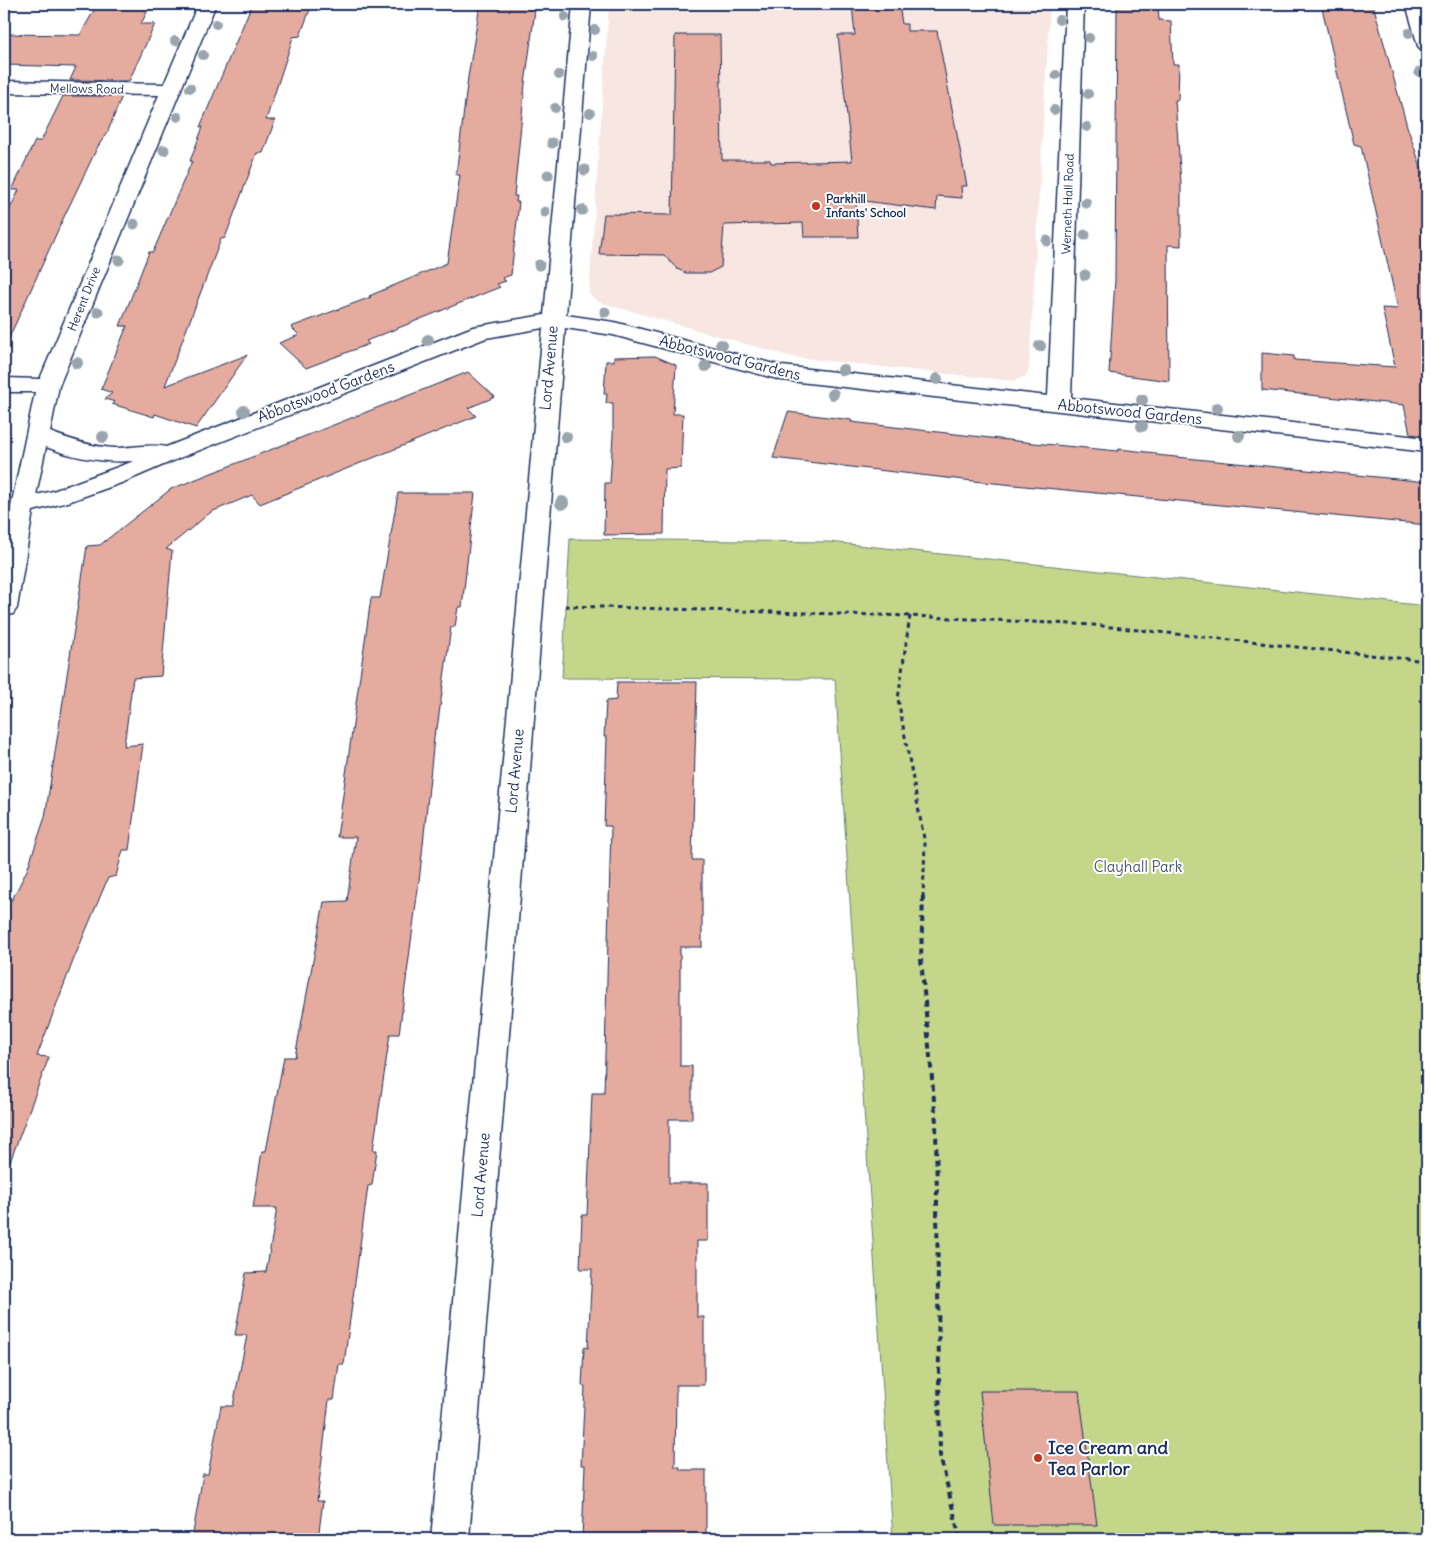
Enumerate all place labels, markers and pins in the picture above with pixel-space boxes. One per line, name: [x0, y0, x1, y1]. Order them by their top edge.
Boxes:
place label: Parkhill Infants' School: [826, 191, 906, 220]
marker: Parkhill Infants' School: [810, 200, 822, 212]
place label: Ice Cream and Tea Parlor: [1048, 1436, 1168, 1480]
marker: Ice Cream and Tea Parlor: [1032, 1452, 1044, 1464]

